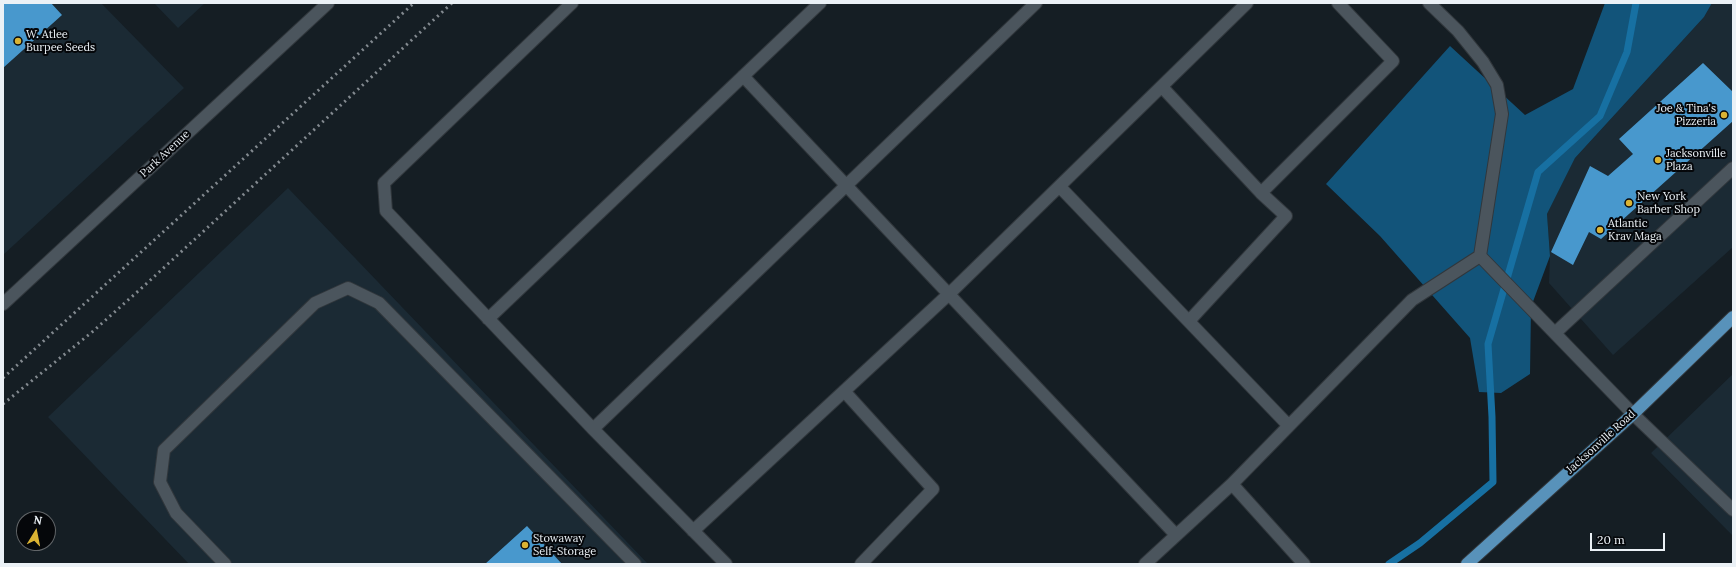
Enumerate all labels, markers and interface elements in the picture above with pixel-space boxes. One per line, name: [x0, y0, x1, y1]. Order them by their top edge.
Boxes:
place label: W. Atlee Burpee Seeds: [26, 28, 95, 54]
marker: W. Atlee Burpee Seeds: [13, 36, 23, 46]
place label: Joe & Tina's Pizzeria: [1656, 102, 1716, 128]
marker: Joe & Tina's Pizzeria: [1719, 110, 1729, 120]
street label: Park Avenue: [137, 128, 193, 180]
place label: Jacksonville Plaza: [1666, 147, 1726, 173]
marker: Jacksonville Plaza: [1653, 155, 1663, 165]
place label: New York Barber Shop: [1637, 190, 1700, 216]
marker: New York Barber Shop: [1624, 198, 1634, 208]
place label: Atlantic Krav Maga: [1608, 217, 1662, 243]
marker: Atlantic Krav Maga: [1595, 225, 1605, 235]
street label: Jacksonville Road: [1564, 408, 1638, 476]
north arrow: [16, 511, 56, 551]
text: N: [32, 513, 43, 528]
scale bar: [1592, 525, 1667, 551]
place label: Stowaway Self-Storage: [533, 532, 596, 558]
text: 20 m: [1597, 532, 1625, 547]
marker: Stowaway Self-Storage: [520, 540, 530, 550]

